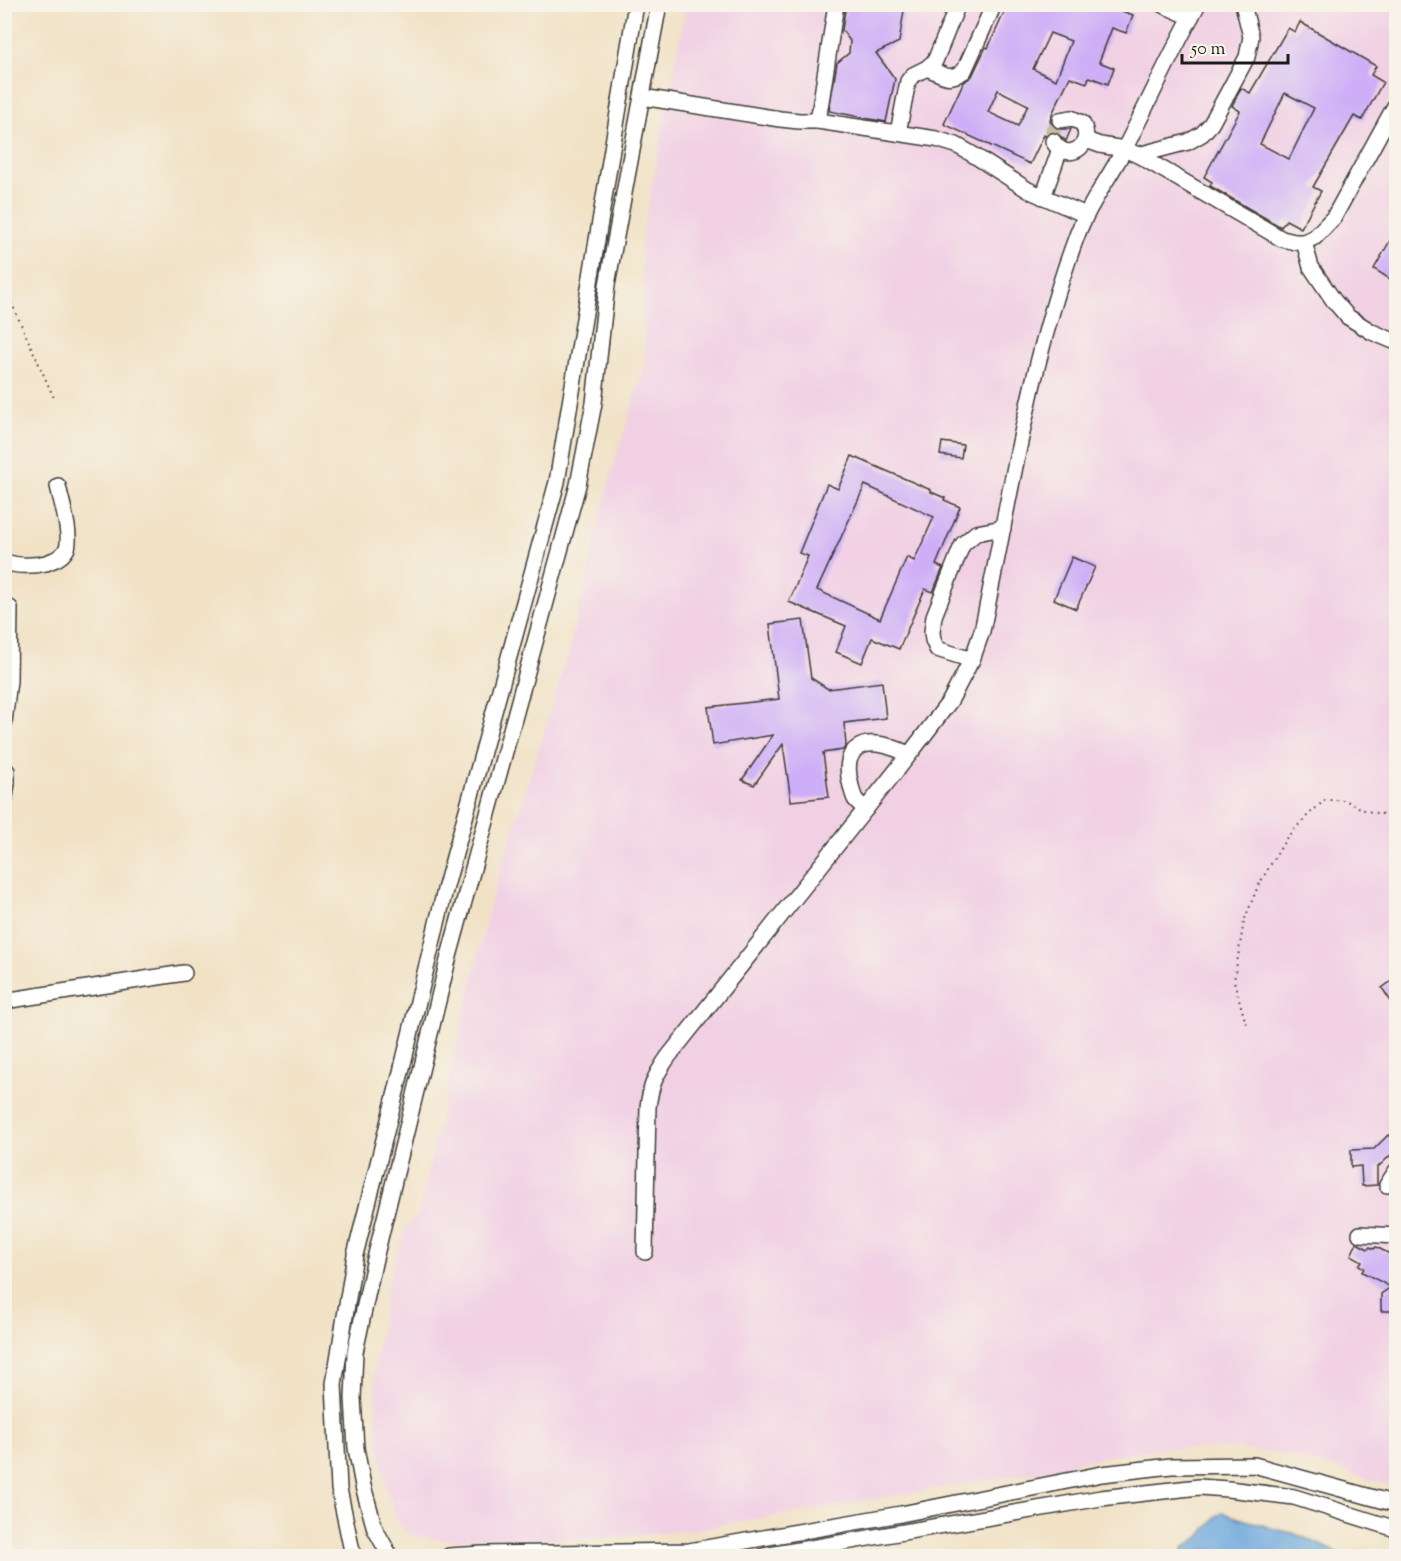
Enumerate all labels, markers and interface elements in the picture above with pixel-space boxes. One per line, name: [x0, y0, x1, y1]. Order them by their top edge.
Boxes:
scale bar: [1182, 27, 1288, 65]
text: 50 m: [1190, 37, 1226, 63]

